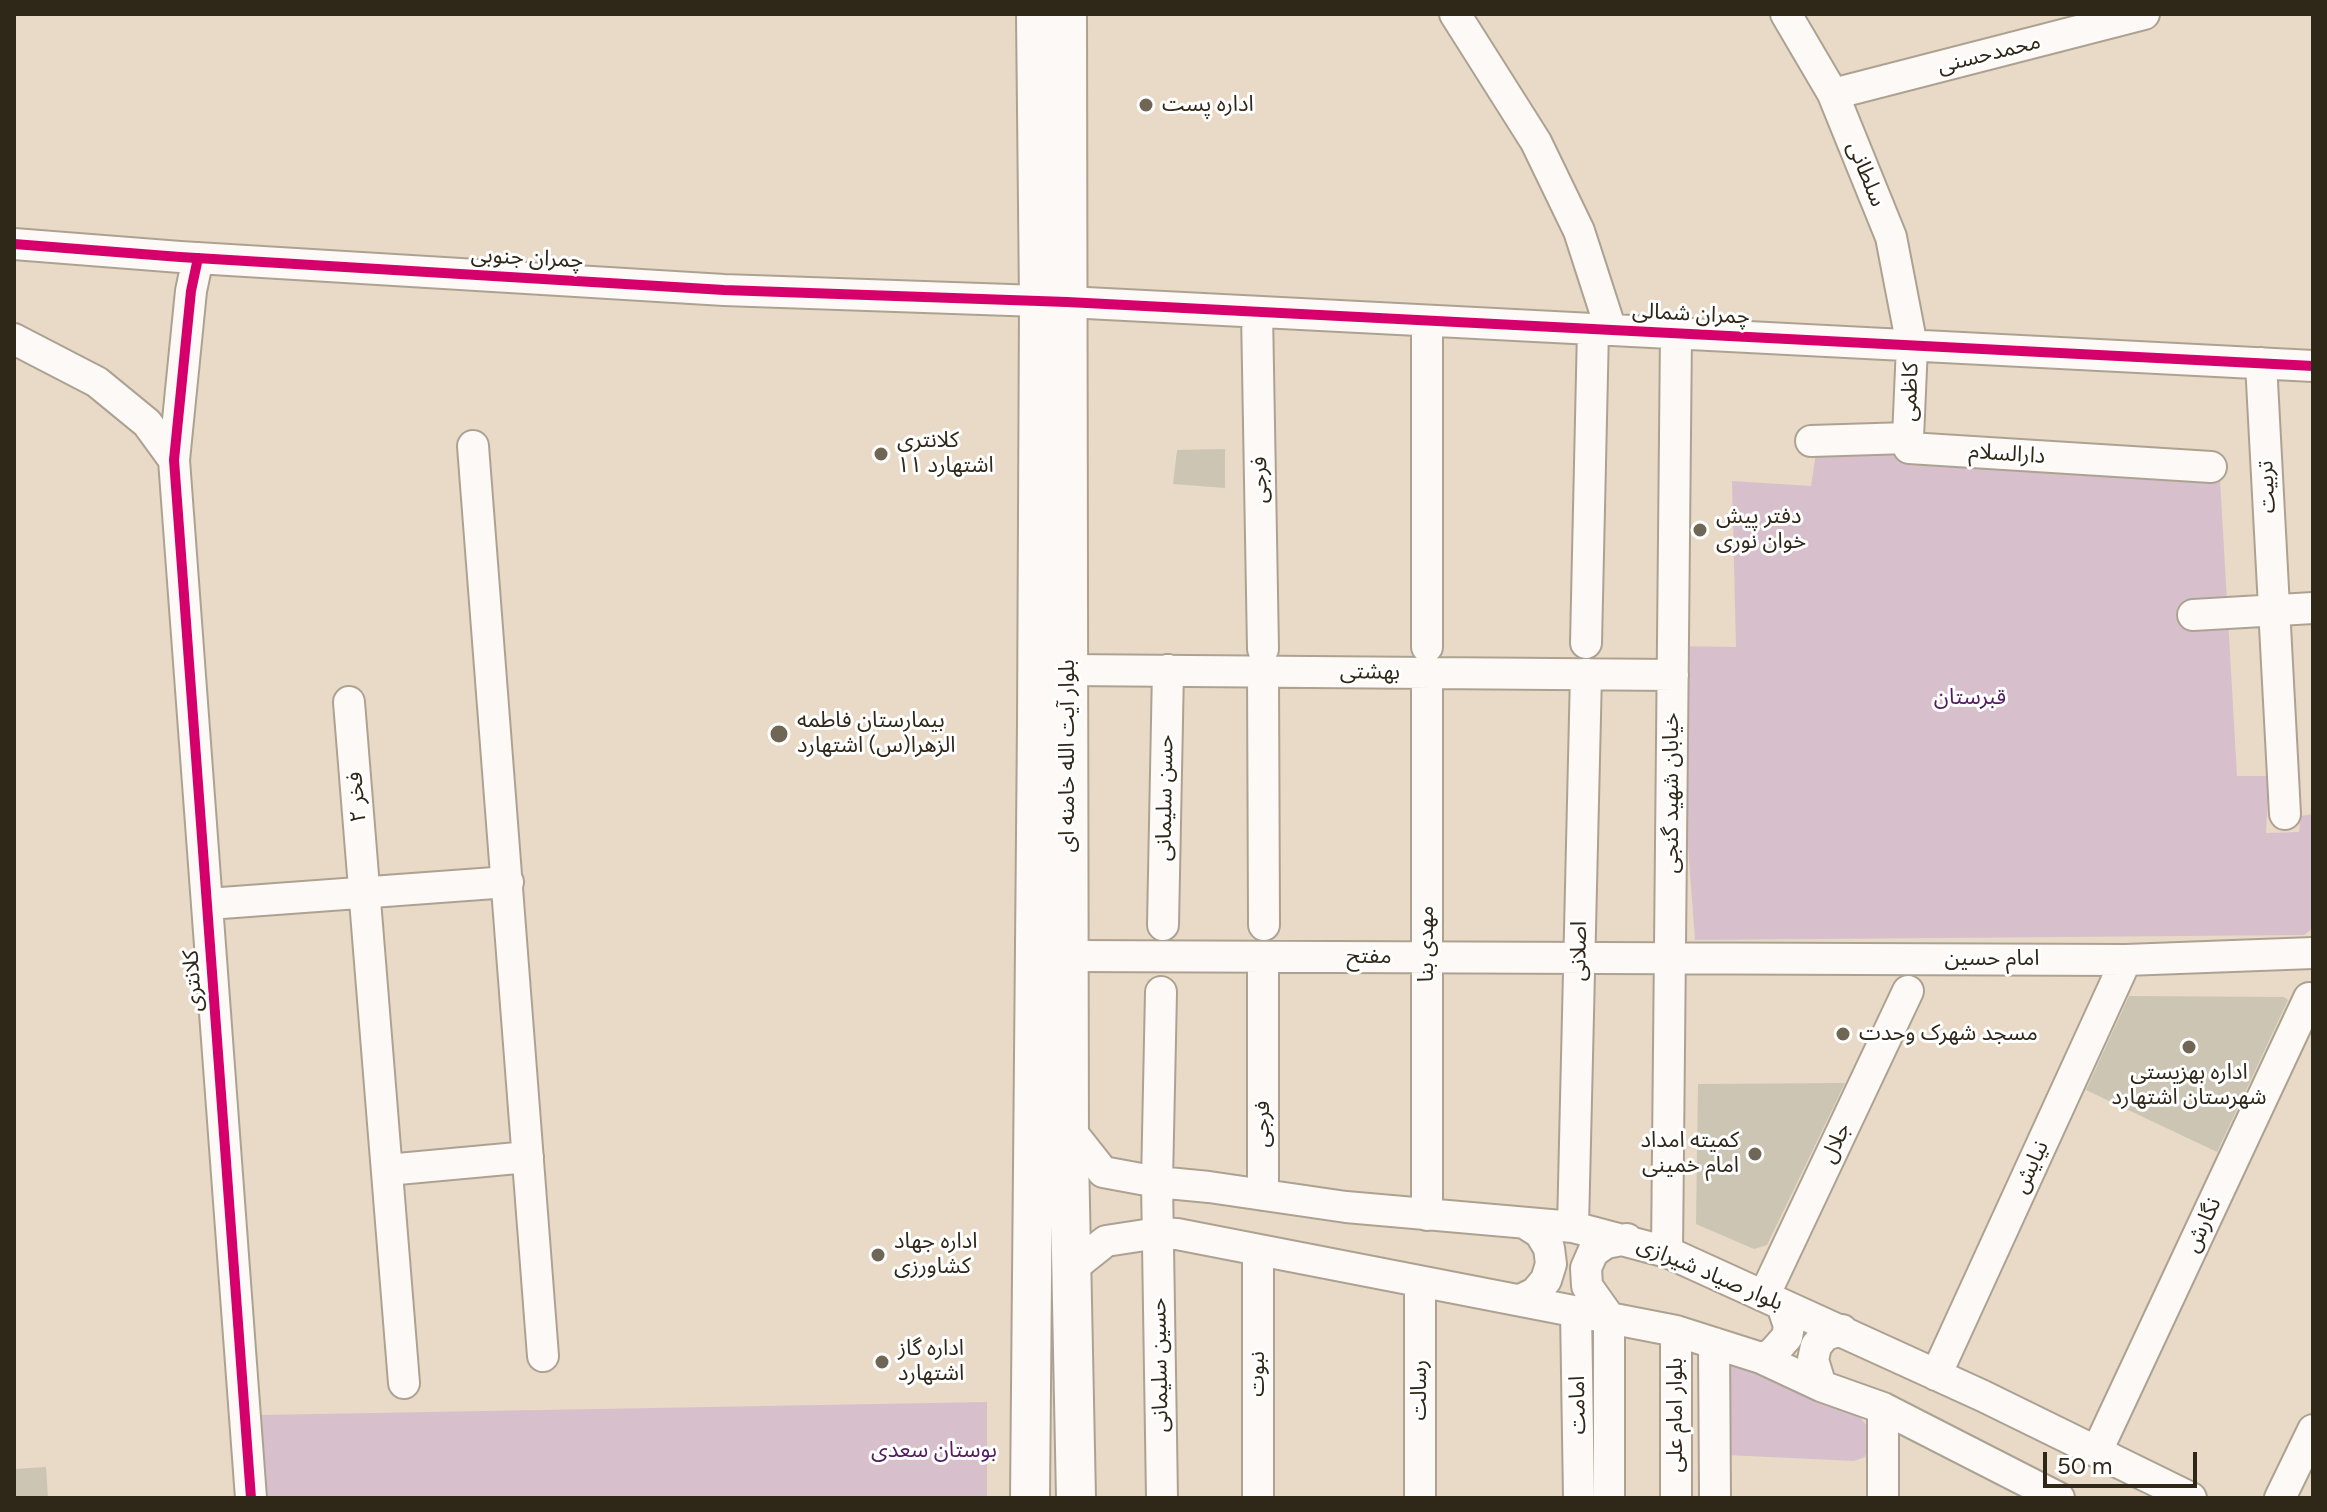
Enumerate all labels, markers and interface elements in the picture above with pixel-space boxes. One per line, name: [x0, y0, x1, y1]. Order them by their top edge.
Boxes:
street label: محمدحسنی: [1935, 28, 2043, 80]
place label: اداره پست: [1162, 92, 1254, 118]
marker: اداره پست: [1137, 96, 1155, 114]
street label: سلطانی: [1841, 138, 1891, 210]
street label: چمران جنوبی: [470, 242, 584, 274]
street label: چمران شمالی: [1631, 298, 1751, 330]
street label: کاظمی: [1896, 362, 1924, 422]
place label: کلانتری ۱۱ اشتهارد: [897, 428, 994, 480]
street label: دارالسلام: [1968, 438, 2046, 470]
marker: کلانتری ۱۱ اشتهارد: [872, 445, 890, 463]
street label: فرجی: [1246, 456, 1274, 504]
street label: تربیت: [2252, 460, 2282, 514]
place label: دفتر پیش خوان نوری: [1716, 504, 1806, 556]
marker: دفتر پیش خوان نوری: [1691, 521, 1709, 539]
street label: بهشتی: [1340, 658, 1400, 686]
street label: بلوار آیت الله خامنه ای: [1055, 659, 1081, 853]
park label: قبرستان: [1934, 685, 2006, 711]
place label: بیمارستان فاطمه الزهرا(س) اشتهارد: [797, 708, 955, 760]
street label: خیابان شهید گنجی: [1659, 713, 1685, 873]
marker: بیمارستان فاطمه الزهرا(س) اشتهارد: [768, 723, 790, 745]
street label: حسن سلیمانی: [1151, 735, 1179, 861]
street label: فخر ۲: [342, 771, 372, 823]
street label: مهدی بنا: [1414, 906, 1440, 982]
street label: اصلانی: [1565, 921, 1593, 981]
street label: مفتح: [1347, 944, 1391, 970]
street label: امام حسین: [1944, 946, 2040, 972]
street label: کلانتری: [178, 949, 208, 1013]
place label: مسجد شهرک وحدت: [1859, 1021, 2038, 1047]
marker: مسجد شهرک وحدت: [1834, 1025, 1852, 1043]
marker: اداره بهزیستی شهرستان اشتهارد: [2180, 1038, 2198, 1056]
place label: اداره بهزیستی شهرستان اشتهارد: [2112, 1060, 2266, 1112]
street label: فرجی: [1250, 1101, 1276, 1147]
street label: جلال: [1815, 1119, 1857, 1167]
place label: کمیته امداد امام خمینی: [1640, 1128, 1739, 1180]
street label: نیایش: [2007, 1136, 2055, 1198]
marker: کمیته امداد امام خمینی: [1746, 1145, 1764, 1163]
street label: نگارش: [2179, 1193, 2227, 1257]
place label: اداره جهاد کشاورزی: [894, 1229, 978, 1280]
street label: بلوار صیاد شیرازی: [1633, 1231, 1787, 1317]
marker: اداره جهاد کشاورزی: [869, 1246, 887, 1264]
street label: حسین سلیمانی: [1146, 1297, 1174, 1433]
place label: اداره گاز اشتهارد: [898, 1336, 964, 1388]
street label: نبوت: [1245, 1351, 1271, 1397]
marker: اداره گاز اشتهارد: [873, 1353, 891, 1371]
street label: بلوار امام علی: [1663, 1358, 1689, 1472]
street label: رسالت: [1407, 1360, 1433, 1420]
street label: امامت: [1564, 1375, 1592, 1435]
scale bar: [2047, 1436, 2201, 1486]
park label: بوستان سعدی: [871, 1438, 997, 1464]
text: 50 m: [2057, 1451, 2113, 1480]

